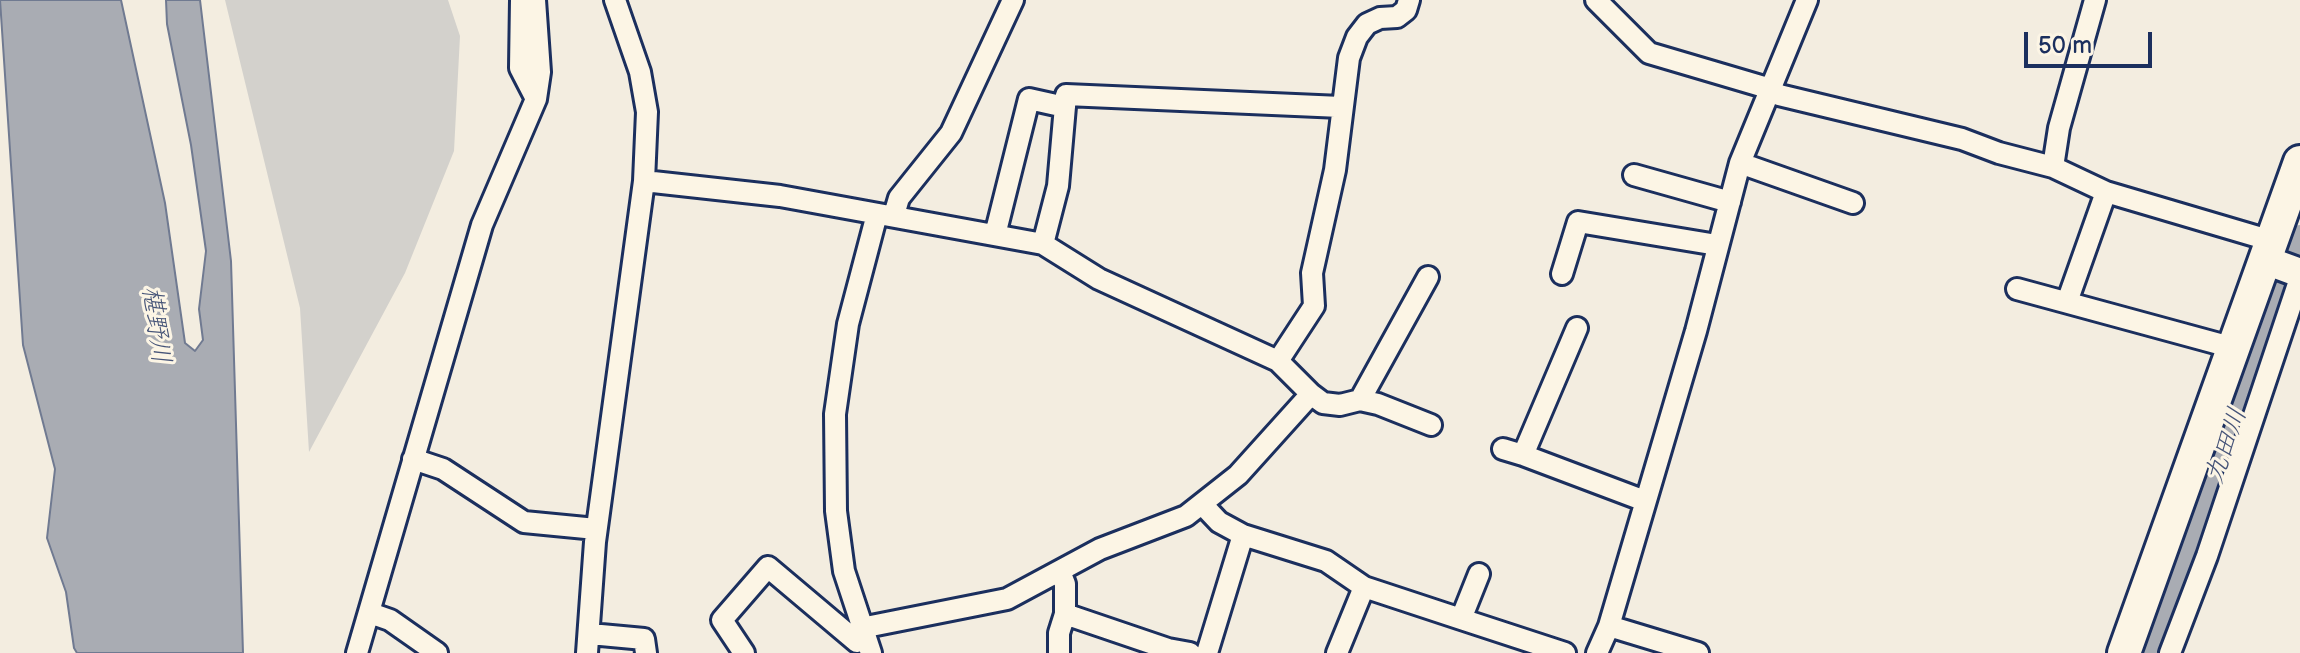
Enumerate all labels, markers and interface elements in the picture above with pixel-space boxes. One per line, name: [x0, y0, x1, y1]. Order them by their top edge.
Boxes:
scale bar: [2028, 16, 2156, 66]
text: 50 m: [2038, 31, 2092, 60]
water label: 椹野川: [134, 284, 176, 366]
water label: 九田川: [2200, 404, 2254, 488]

